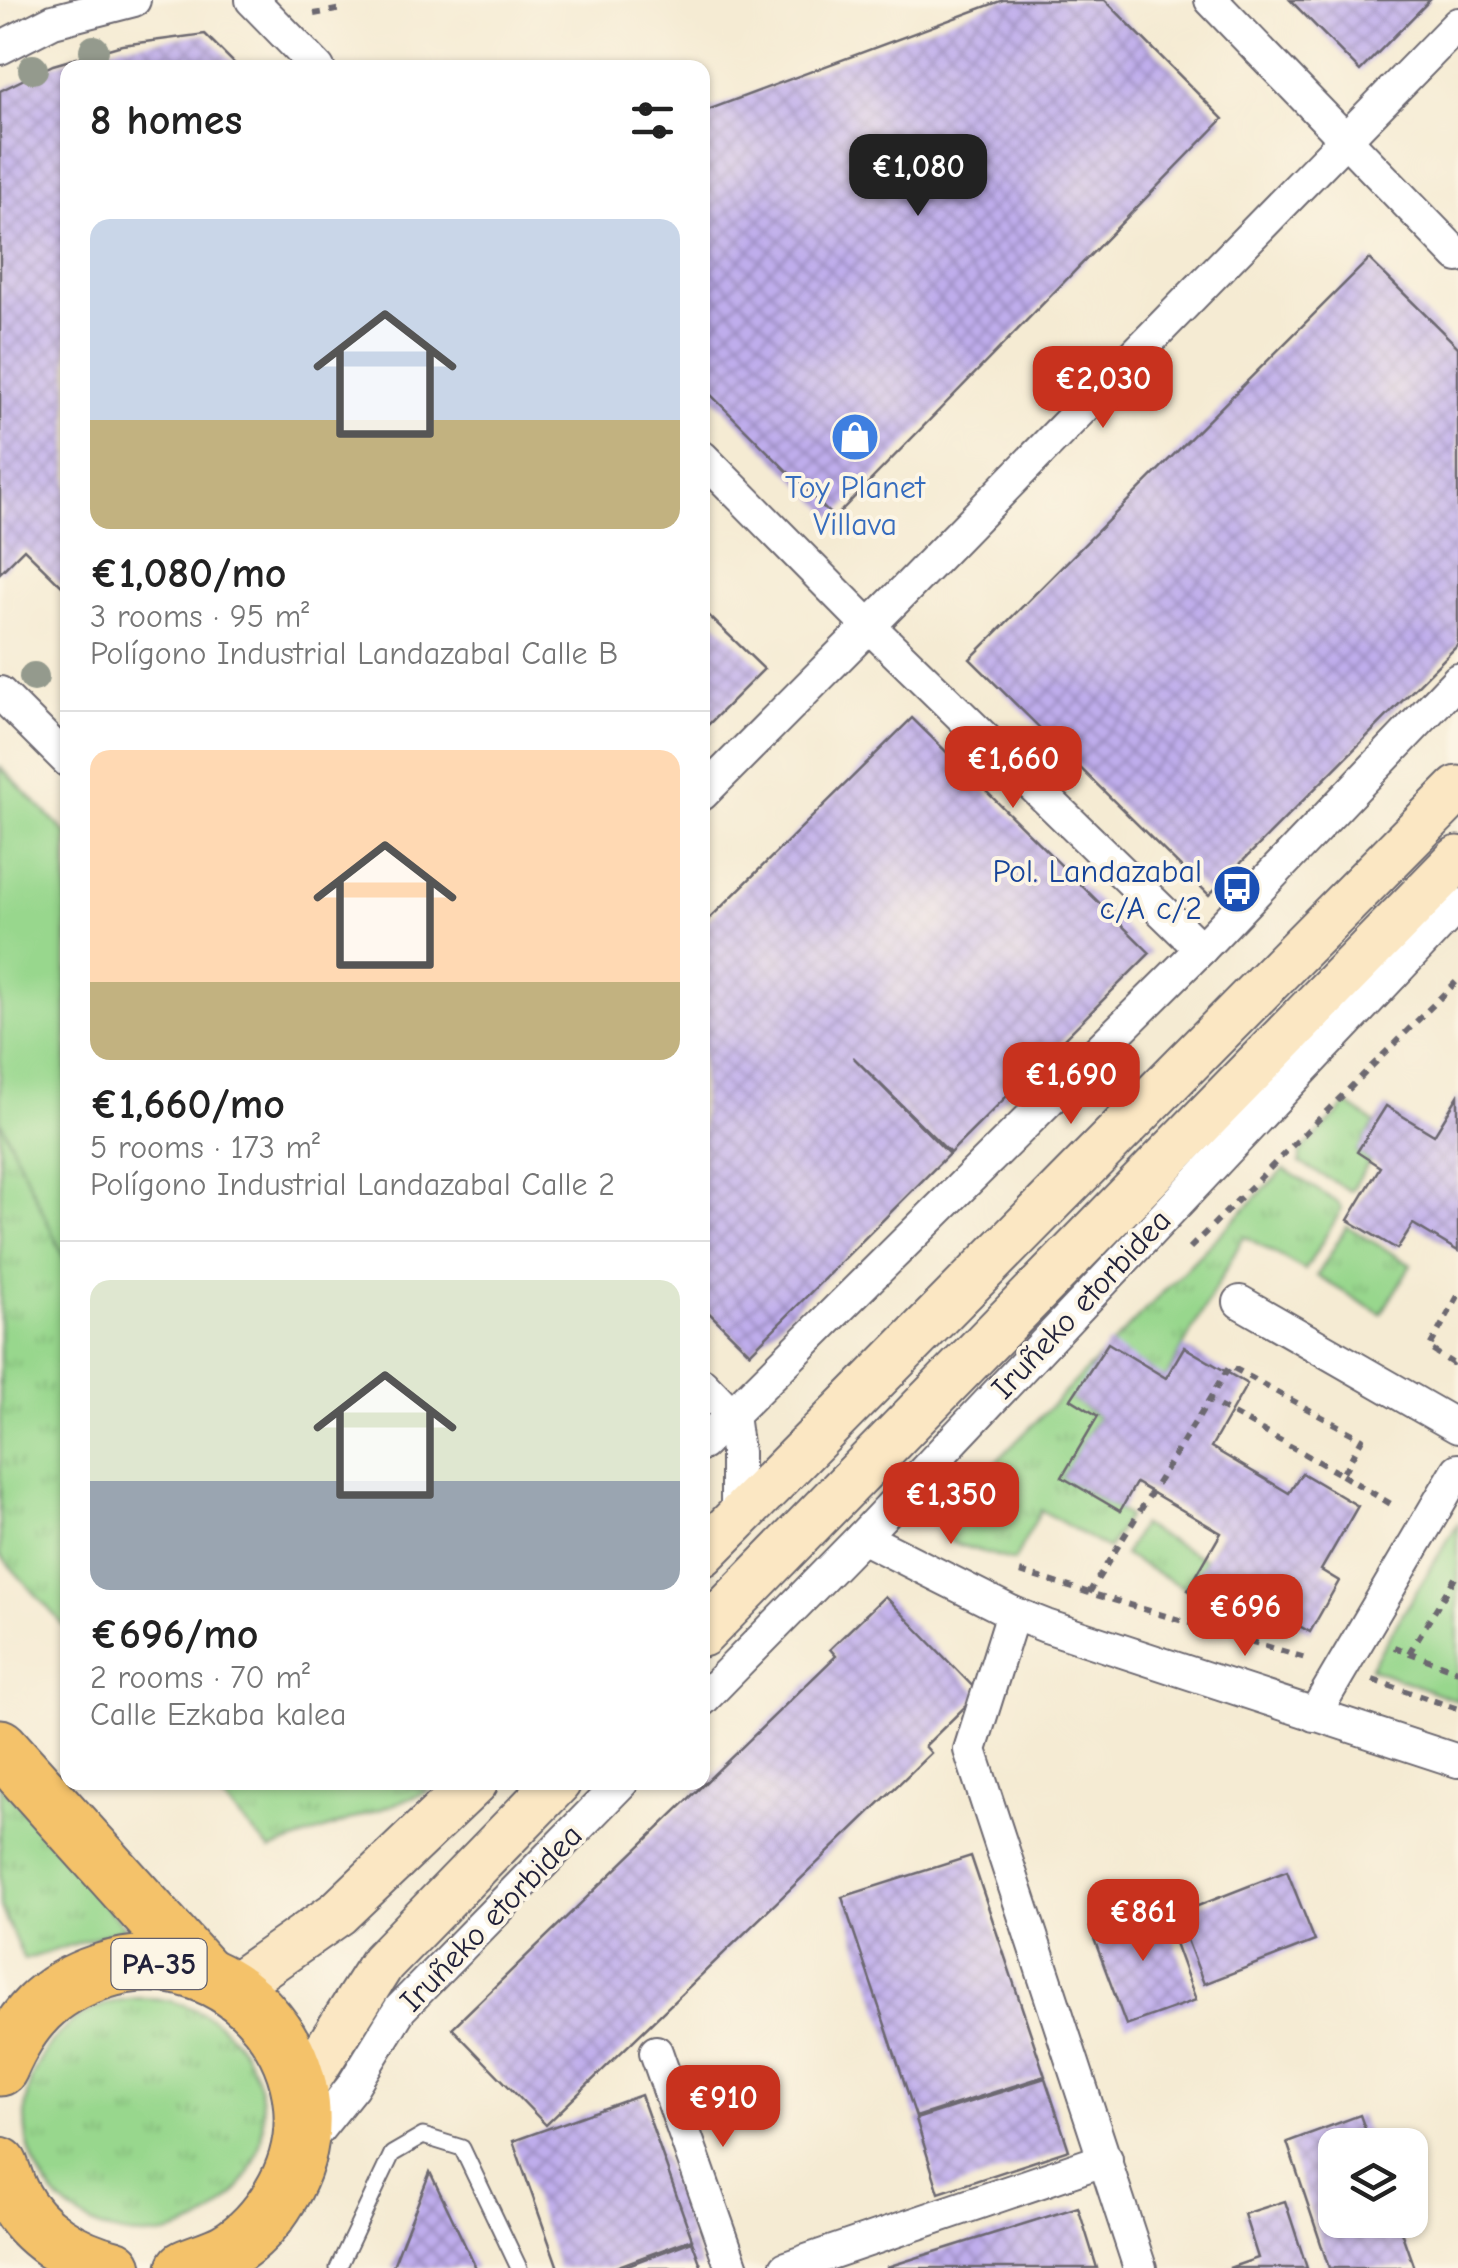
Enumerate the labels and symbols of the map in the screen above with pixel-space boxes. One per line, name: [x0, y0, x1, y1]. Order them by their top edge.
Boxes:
pin: €1,080: [837, 134, 999, 219]
pin: €2,030: [1022, 346, 1184, 431]
shop icon: Toy Planet Villava: [829, 411, 881, 463]
place label: Toy Planet Villava: [785, 469, 926, 543]
pin: €1,660: [932, 726, 1094, 811]
place label: Pol. Landazabal c/A c/2: [992, 853, 1202, 927]
bus stop icon: Pol. Landazabal c/A c/2: [1211, 863, 1263, 915]
pin: €1,690: [990, 1042, 1152, 1127]
street label: Iruñeko etorbidea: [984, 1202, 1178, 1406]
pin: €1,350: [870, 1462, 1032, 1547]
pin: €696: [1186, 1574, 1304, 1659]
street label: Iruñeko etorbidea: [392, 1817, 590, 2019]
pin: €861: [1084, 1879, 1202, 1964]
road number: PA-35: [112, 1939, 206, 1989]
pin: €910: [664, 2065, 782, 2150]

